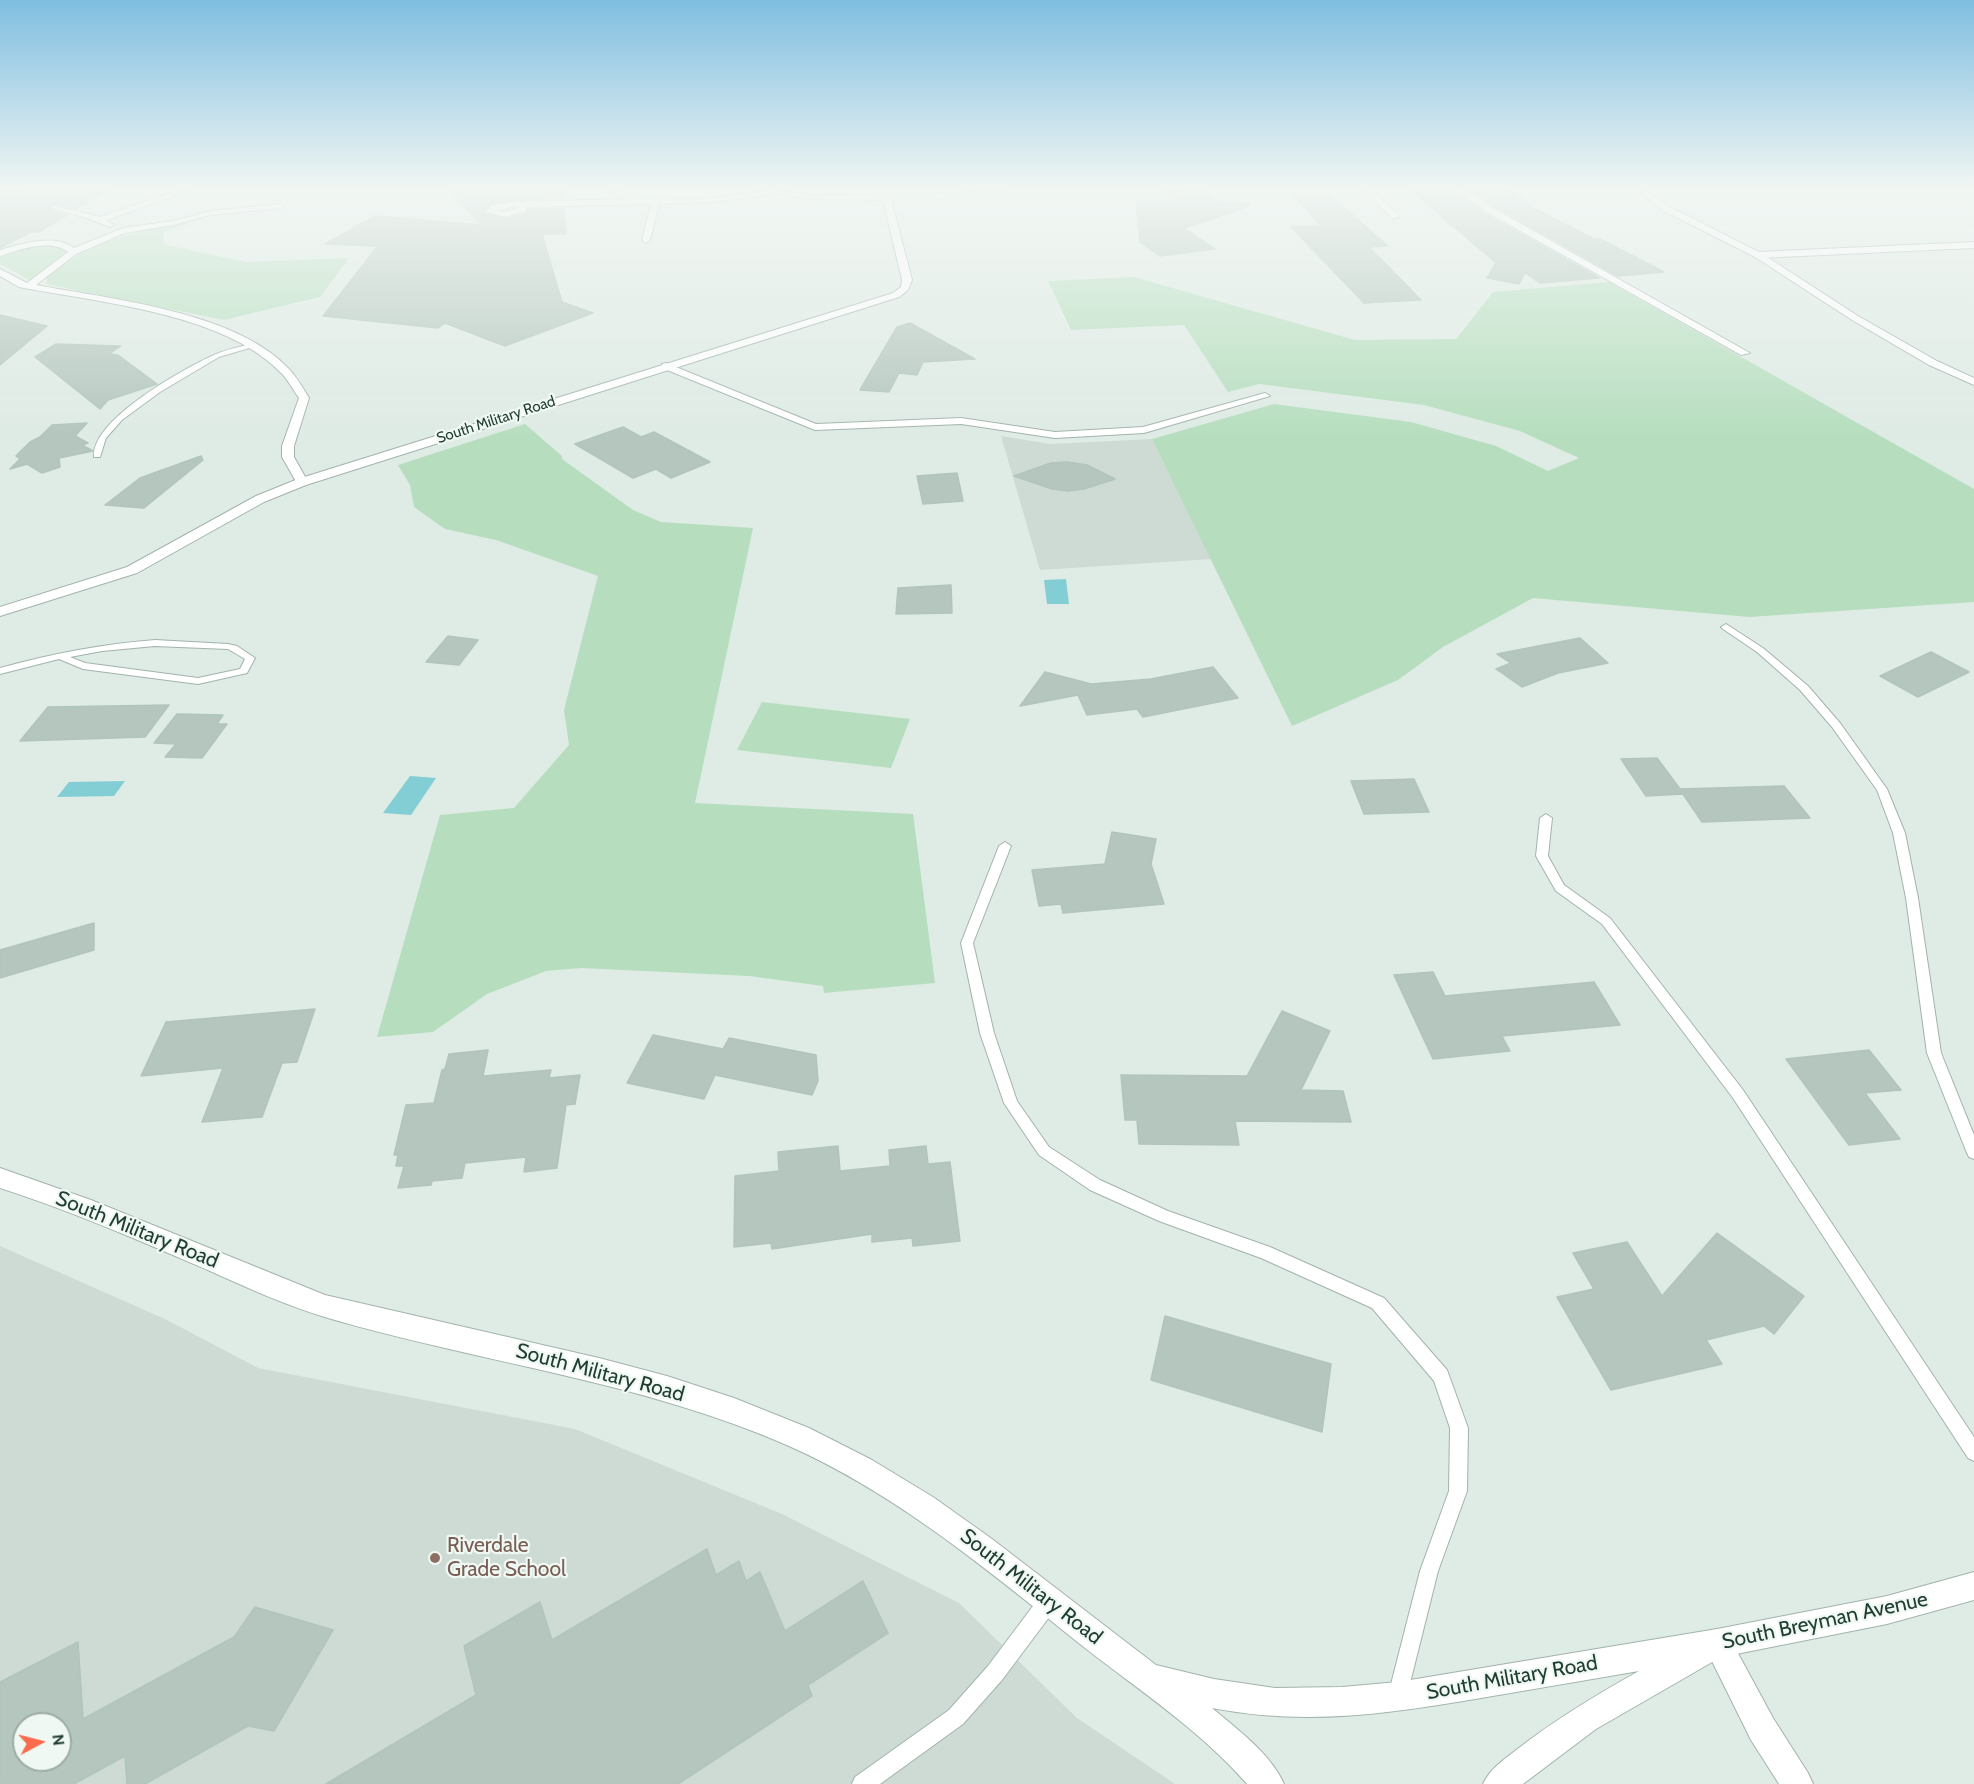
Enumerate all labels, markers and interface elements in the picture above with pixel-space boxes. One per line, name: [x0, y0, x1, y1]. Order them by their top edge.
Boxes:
street label: South Military Road: [434, 392, 558, 448]
street label: South Military Road: [52, 1186, 222, 1274]
street label: South Military Road: [513, 1338, 687, 1408]
street label: South Military Road: [955, 1524, 1107, 1650]
place label: Riverdale Grade School: [447, 1533, 566, 1583]
marker: Riverdale Grade School: [428, 1551, 442, 1565]
street label: South Breyman Avenue: [1720, 1587, 1930, 1655]
street label: South Military Road: [1424, 1651, 1600, 1705]
north arrow: [12, 1712, 72, 1772]
text: N: [48, 1733, 68, 1747]

